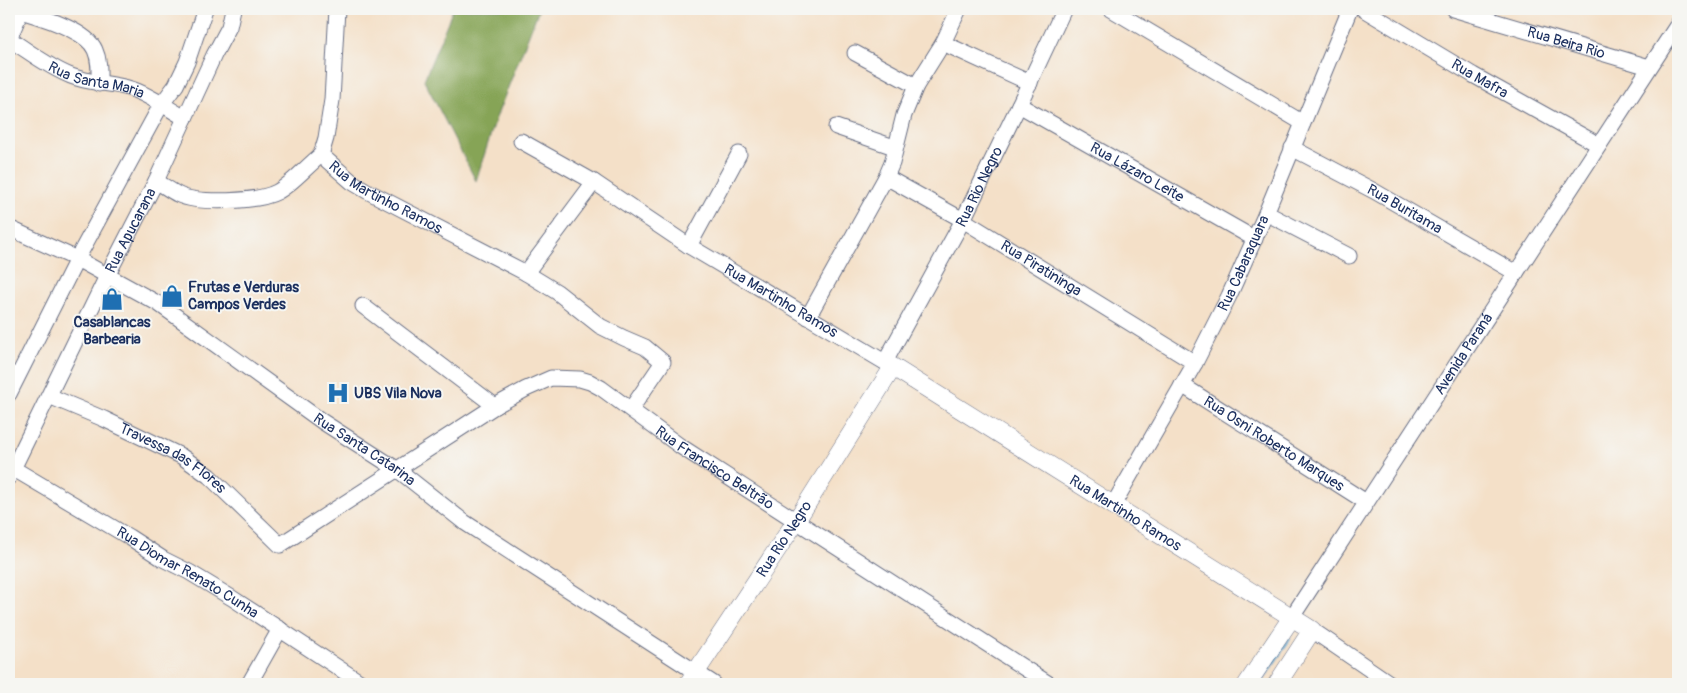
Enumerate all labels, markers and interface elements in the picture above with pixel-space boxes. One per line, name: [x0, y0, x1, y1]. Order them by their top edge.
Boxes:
street label: Rua Beira Rio: [1525, 22, 1607, 63]
street label: Rua Mafra: [1448, 55, 1512, 102]
street label: Rua Santa Maria: [45, 57, 148, 103]
street label: Rua Lázaro Leite: [1087, 138, 1188, 207]
street label: Rua Rio Negro: [951, 143, 1007, 230]
street label: Rua Martinho Ramos: [325, 157, 446, 238]
street label: Rua Buritama: [1364, 180, 1446, 238]
street label: Rua Apucarana: [101, 185, 160, 276]
street label: Rua Cabaraquara: [1213, 212, 1273, 314]
street label: Rua Piratininga: [997, 236, 1085, 300]
street label: Rua Martinho Ramos: [721, 260, 842, 342]
place label: Frutas e Verduras Campos Verdes: [188, 278, 299, 314]
shop icon: Frutas e Verduras Campos Verdes: [159, 283, 185, 309]
shop icon: Casablancas Barbearia: [99, 286, 125, 312]
street label: Avenida Paraná: [1430, 309, 1497, 398]
place label: Casablancas Barbearia: [73, 313, 151, 349]
hospital icon: UBS Vila Nova: [325, 380, 351, 406]
place label: UBS Vila Nova: [354, 384, 442, 403]
street label: Rua Osni Roberto Marques: [1200, 392, 1348, 495]
street label: Rua Santa Catarina: [310, 409, 420, 490]
street label: Travessa das Flores: [116, 418, 231, 497]
street label: Rua Francisco Beltrão: [651, 422, 778, 514]
street label: Rua Martinho Ramos: [1066, 471, 1185, 555]
street label: Rua Rio Negro: [752, 497, 816, 581]
street label: Rua Diomar Renato Cunha: [113, 522, 262, 622]

